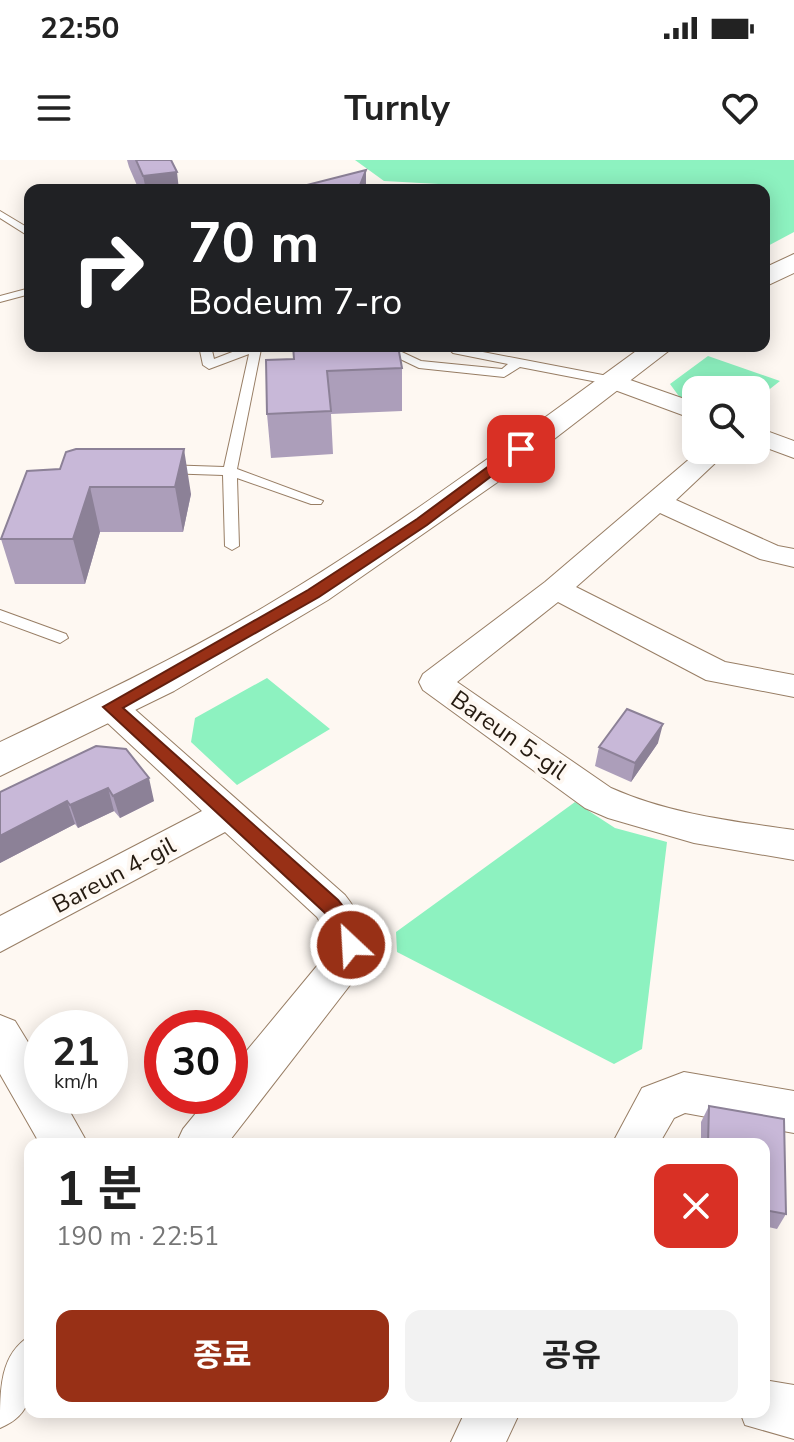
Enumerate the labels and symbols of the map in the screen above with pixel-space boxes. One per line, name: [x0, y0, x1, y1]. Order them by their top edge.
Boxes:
pin: [487, 415, 555, 483]
street label: Bareun 5-gil: [444, 683, 574, 787]
street label: Bareun 4-gil: [47, 829, 181, 921]
position arrow: [309, 903, 393, 987]
speed limit sign: 30: [144, 1010, 248, 1114]

